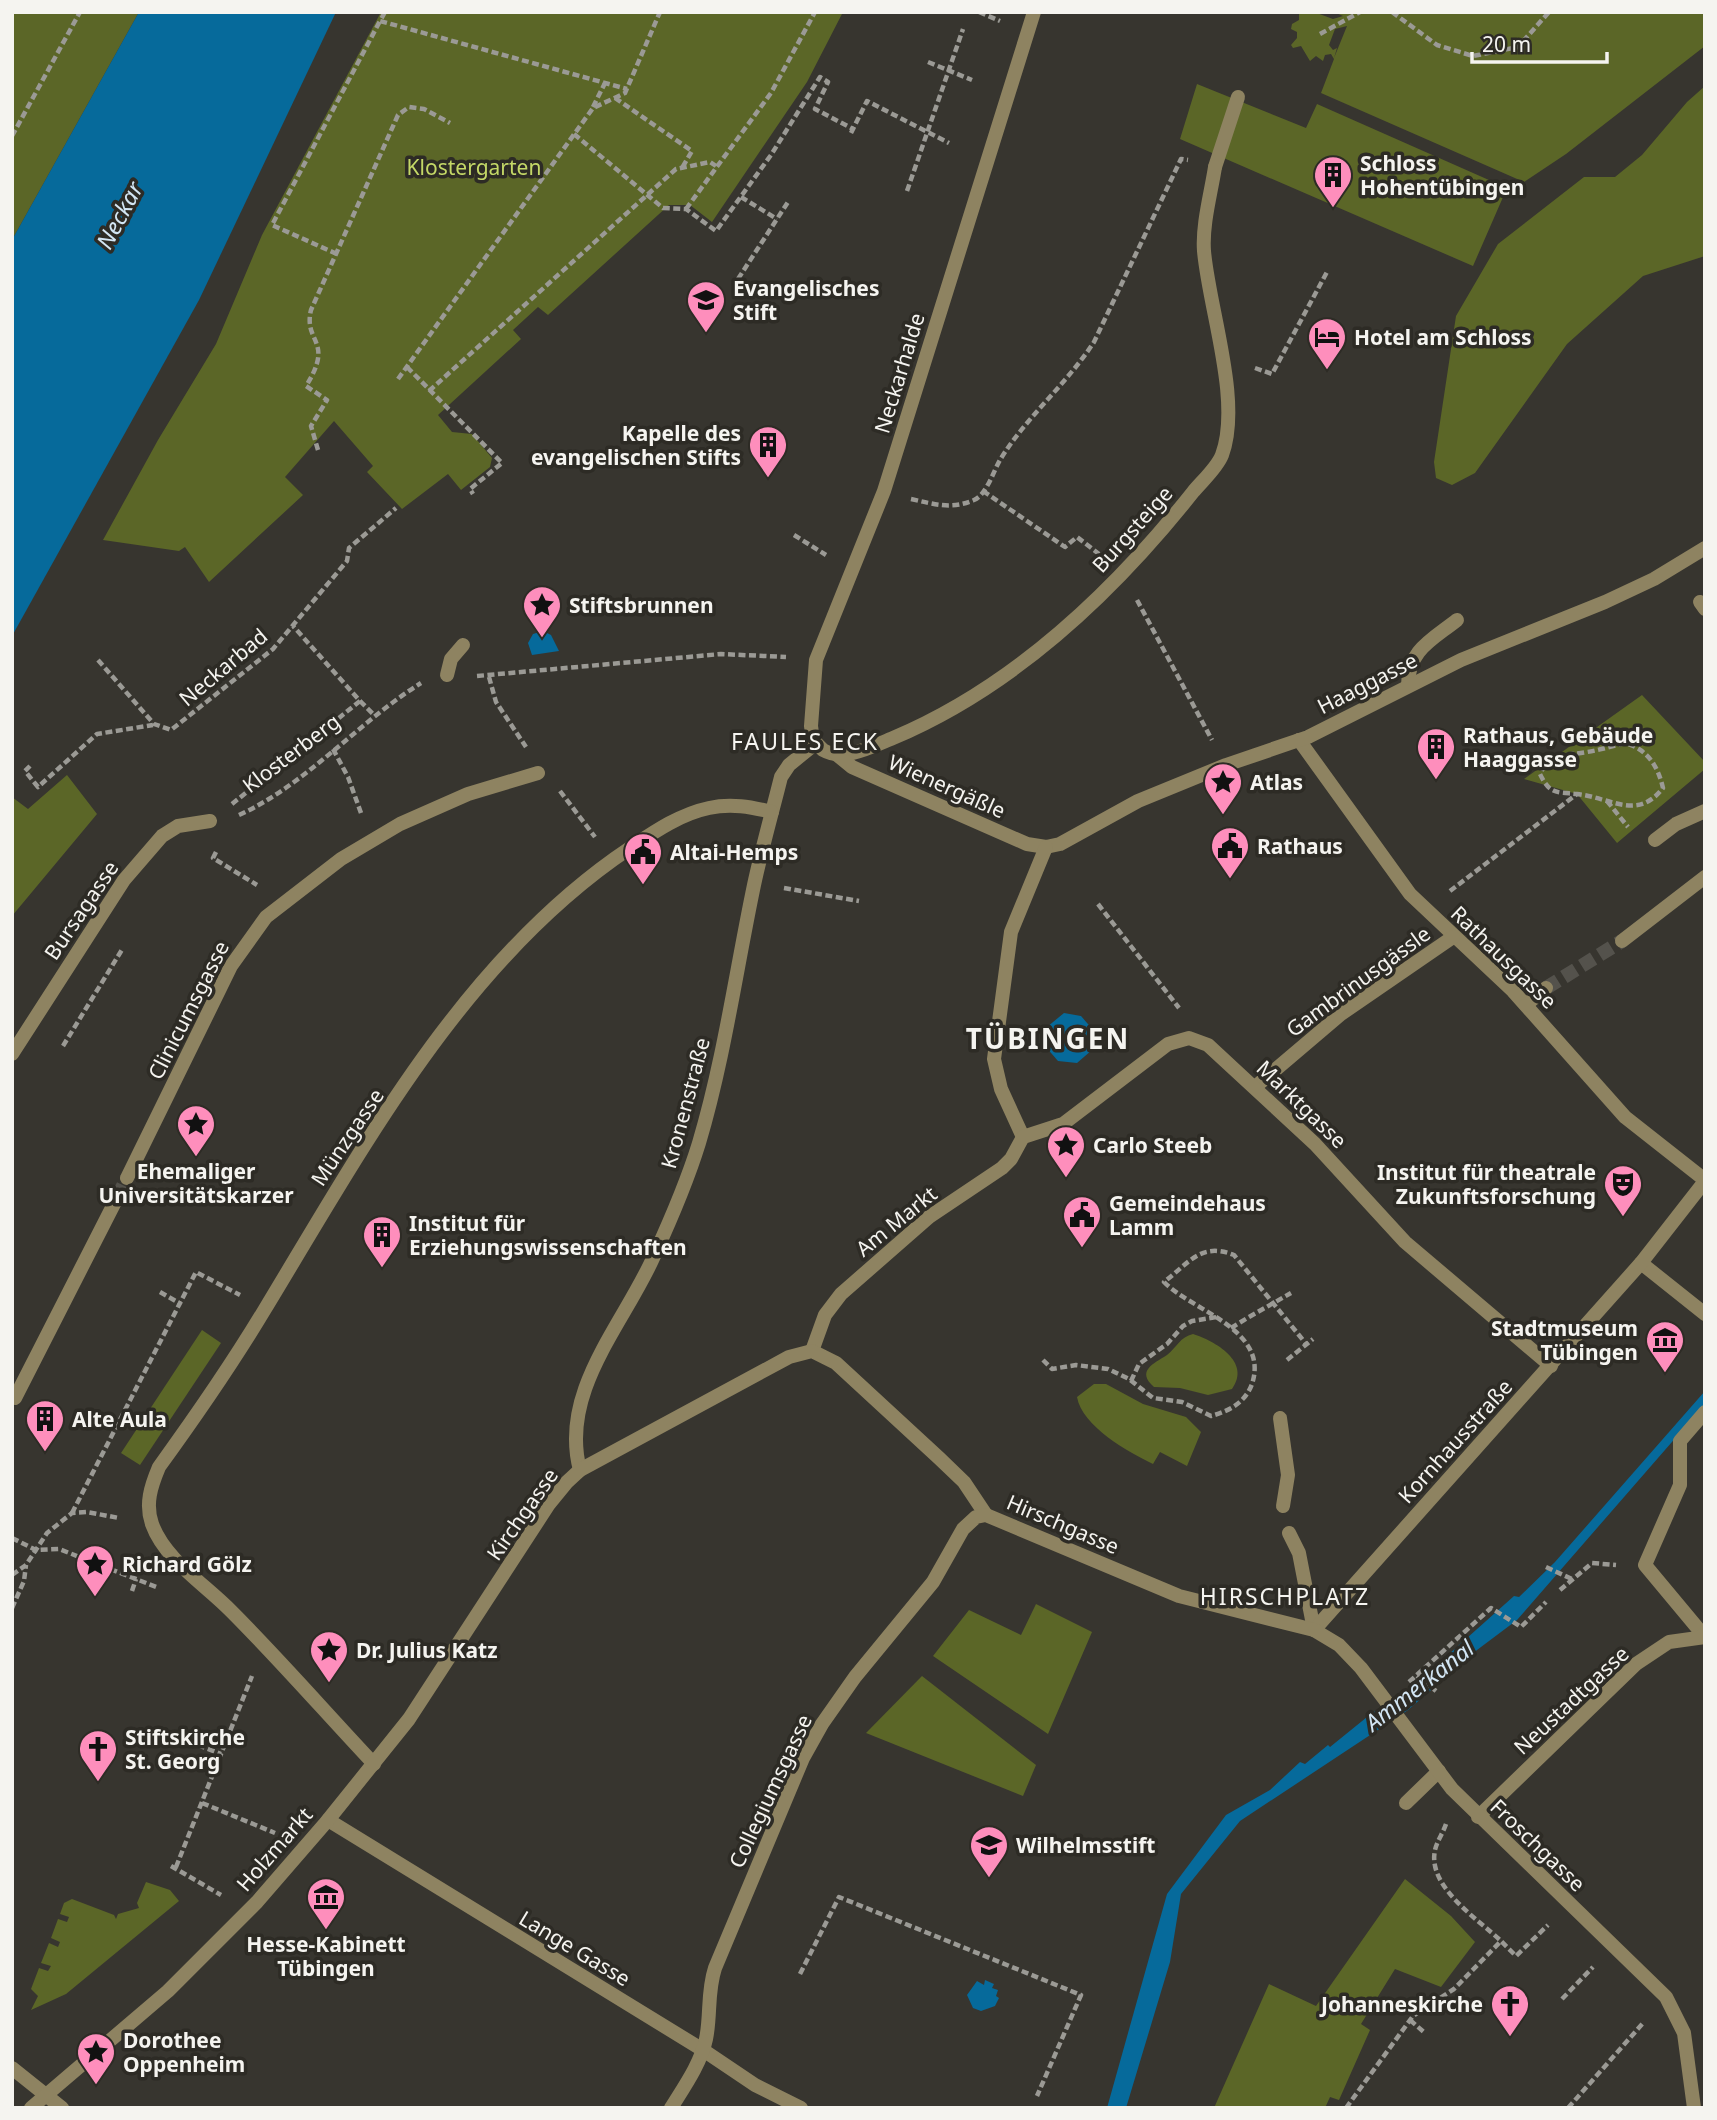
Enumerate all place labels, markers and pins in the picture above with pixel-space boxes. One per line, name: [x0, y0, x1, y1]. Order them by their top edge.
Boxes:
place label: Schloss Hohentübingen: [1360, 149, 1524, 201]
building icon: Schloss Hohentübingen: [1312, 154, 1354, 209]
place label: Evangelisches Stift: [733, 274, 879, 326]
school or university icon: Evangelisches Stift: [685, 279, 727, 334]
hotel icon: Hotel am Schloss: [1306, 316, 1348, 371]
place label: Hotel am Schloss: [1354, 323, 1532, 351]
place label: Kapelle des evangelischen Stifts: [531, 419, 741, 471]
building icon: Kapelle des evangelischen Stifts: [747, 424, 789, 479]
place icon: Stiftsbrunnen: [521, 584, 563, 639]
place label: Stiftsbrunnen: [569, 591, 714, 619]
place label: Rathaus, Gebäude Haaggasse: [1463, 721, 1653, 773]
building icon: Rathaus, Gebäude Haaggasse: [1415, 726, 1457, 781]
place icon: Atlas: [1202, 761, 1244, 816]
place label: Atlas: [1250, 768, 1303, 796]
public building icon: Rathaus: [1209, 825, 1251, 880]
public building icon: Altai-Hemps: [622, 831, 664, 886]
place label: Rathaus: [1257, 832, 1343, 860]
place label: Altai-Hemps: [670, 838, 798, 866]
place icon: Ehemaliger Universitätskarzer: [175, 1103, 217, 1158]
place icon: Carlo Steeb: [1045, 1124, 1087, 1179]
place label: Carlo Steeb: [1093, 1131, 1212, 1159]
place label: Ehemaliger Universitätskarzer: [98, 1157, 294, 1209]
place label: Institut für theatrale Zukunftsforschung: [1377, 1158, 1596, 1210]
theatre icon: Institut für theatrale Zukunftsforschung: [1602, 1163, 1644, 1218]
place label: Gemeindehaus Lamm: [1109, 1189, 1266, 1241]
public building icon: Gemeindehaus Lamm: [1061, 1194, 1103, 1249]
place label: Institut für Erziehungswissenschaften: [409, 1209, 687, 1261]
building icon: Institut für Erziehungswissenschaften: [361, 1214, 403, 1269]
place label: Stadtmuseum Tübingen: [1491, 1314, 1638, 1366]
museum icon: Stadtmuseum Tübingen: [1644, 1319, 1686, 1374]
building icon: Alte Aula: [24, 1398, 66, 1453]
place label: Alte Aula: [72, 1405, 167, 1433]
place icon: Richard Gölz: [74, 1543, 116, 1598]
place label: Richard Gölz: [122, 1550, 252, 1578]
place icon: Dr. Julius Katz: [308, 1629, 350, 1684]
place label: Dr. Julius Katz: [356, 1636, 498, 1664]
place label: Stiftskirche St. Georg: [125, 1723, 245, 1775]
church icon: Stiftskirche St. Georg: [77, 1728, 119, 1783]
school or university icon: Wilhelmsstift: [968, 1824, 1010, 1879]
place label: Wilhelmsstift: [1016, 1831, 1155, 1859]
museum icon: Hesse-Kabinett Tübingen: [305, 1876, 347, 1931]
place label: Hesse-Kabinett Tübingen: [246, 1930, 406, 1982]
church icon: Johanneskirche: [1489, 1983, 1531, 2038]
place label: Johanneskirche: [1319, 1990, 1483, 2018]
place label: Dorothee Oppenheim: [123, 2026, 245, 2078]
place icon: Dorothee Oppenheim: [75, 2031, 117, 2086]

